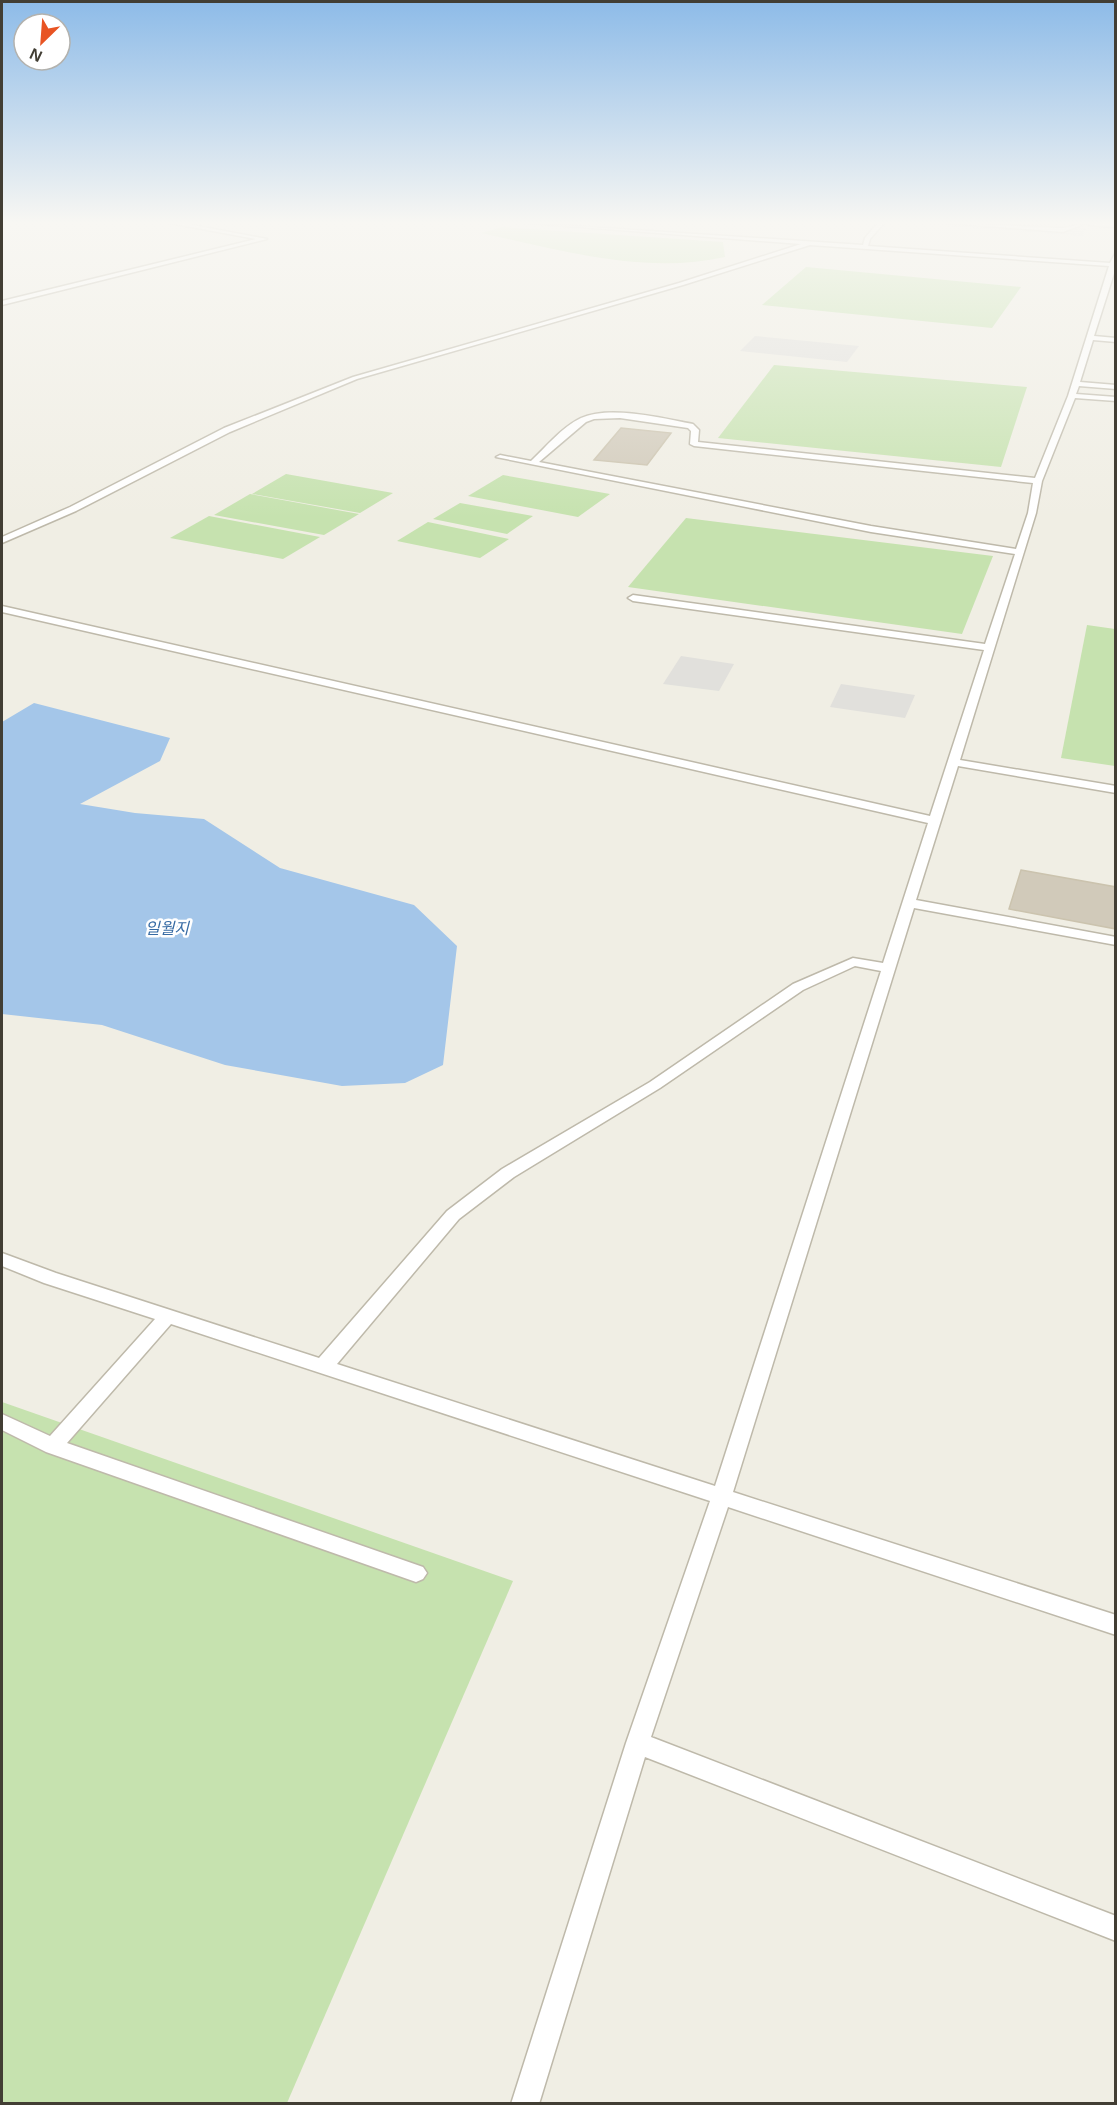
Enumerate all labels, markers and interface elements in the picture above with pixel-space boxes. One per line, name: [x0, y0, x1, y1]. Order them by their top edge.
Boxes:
north arrow: [12, 12, 72, 72]
text: N: [27, 45, 45, 65]
water label: 일월지: [145, 920, 190, 937]

